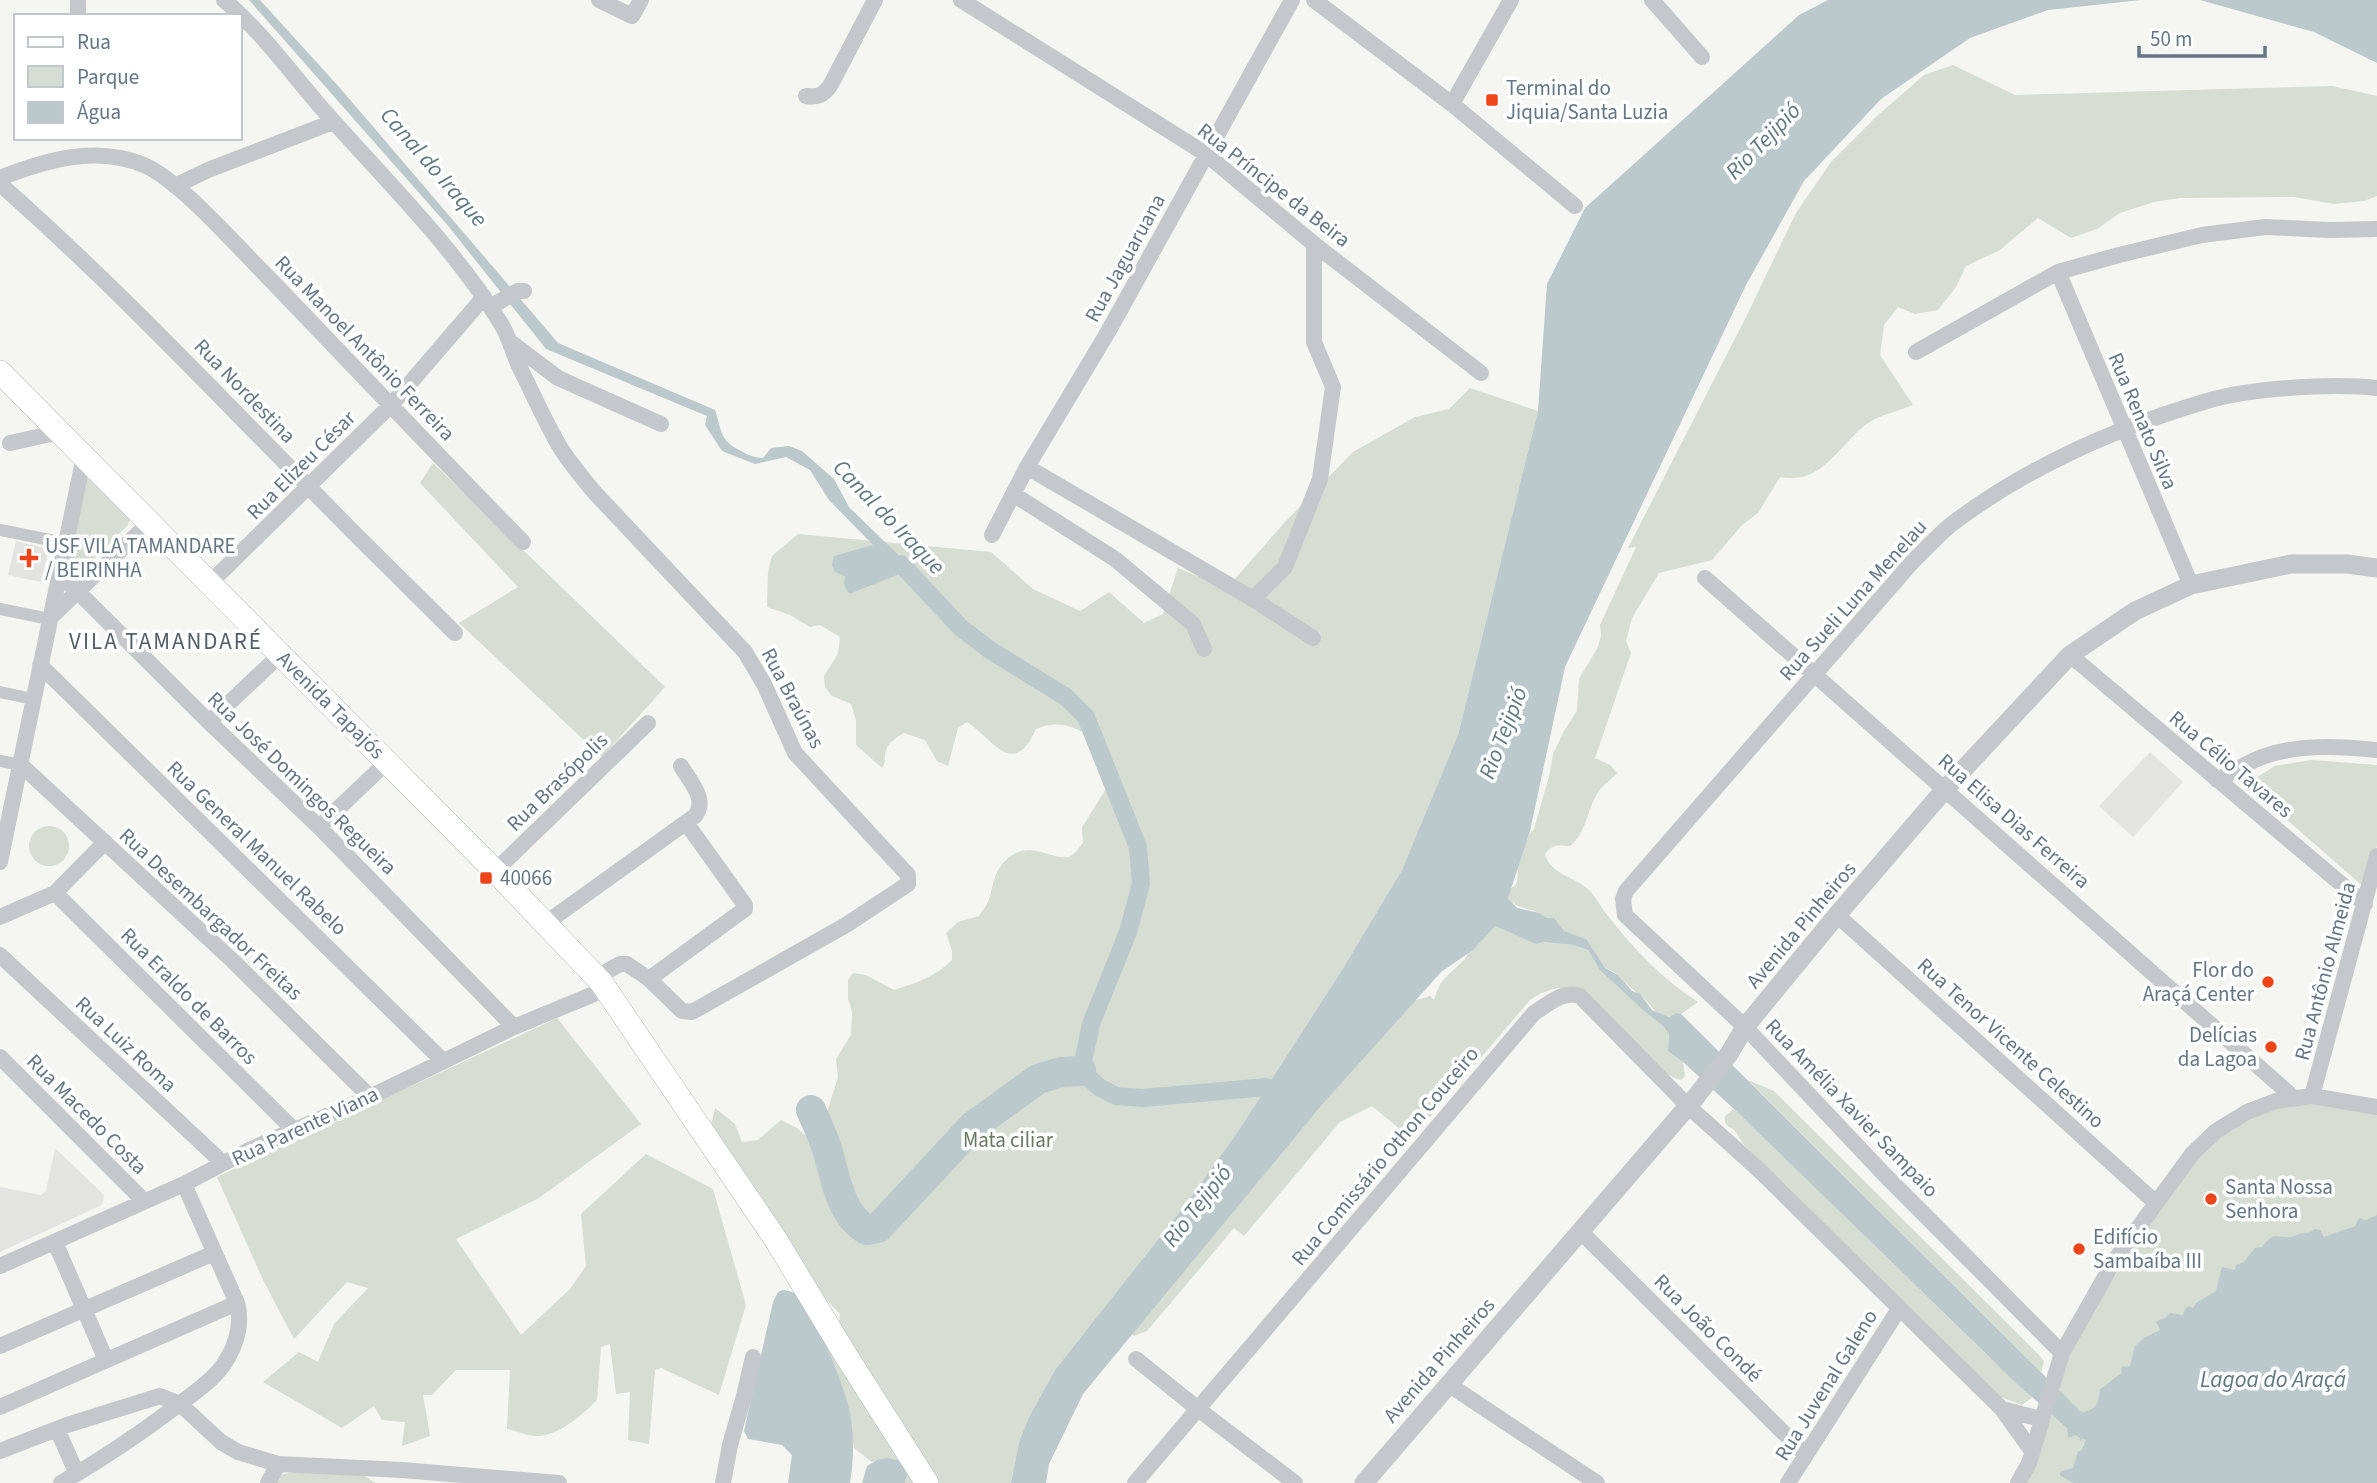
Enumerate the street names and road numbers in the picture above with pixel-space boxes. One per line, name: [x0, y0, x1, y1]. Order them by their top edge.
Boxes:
street label: Rua Príncipe da Beira: [1191, 116, 1357, 254]
street label: Rua Jaguaruana: [1077, 188, 1173, 328]
street label: Rua Manoel Antônio Ferreira: [268, 248, 462, 448]
street label: Rua Nordestina: [187, 332, 303, 450]
street label: Rua Renato Silva: [2101, 348, 2185, 494]
street label: Rua Elizeu César: [240, 403, 363, 526]
street label: Rua Sueli Luna Menelau: [1772, 512, 1934, 688]
street label: Rua Braúnas: [754, 642, 832, 754]
street label: Avenida Tapajós: [270, 644, 392, 766]
street label: Rua José Domingos Regueira: [201, 684, 403, 882]
street label: Rua Célio Tavares: [2163, 703, 2299, 825]
street label: Rua Brasópolis: [500, 726, 614, 838]
street label: Rua Elisa Dias Ferreira: [1931, 746, 2097, 896]
street label: Rua General Manuel Rabelo: [160, 754, 354, 942]
street label: Rua Desembargador Freitas: [113, 821, 310, 1007]
street label: Avenida Pinheiros: [1739, 855, 1863, 995]
street label: Rua Antônio Almeida: [2287, 879, 2363, 1063]
street label: Rua Eraldo de Barros: [114, 921, 264, 1071]
street label: Rua Tenor Vicente Celestino: [1911, 951, 2111, 1135]
street label: Rua Luiz Roma: [69, 989, 183, 1099]
street label: Rua Amélia Xavier Sampaio: [1758, 1012, 1946, 1204]
street label: Rua Comissário Othon Couceiro: [1284, 1040, 1486, 1272]
street label: Rua Macedo Costa: [20, 1047, 154, 1181]
street label: Rua Parente Viana: [227, 1079, 383, 1173]
street label: Rua João Condé: [1647, 1267, 1769, 1389]
street label: Avenida Pinheiros: [1376, 1291, 1502, 1429]
street label: Rua Juvenal Galeno: [1767, 1303, 1885, 1467]

